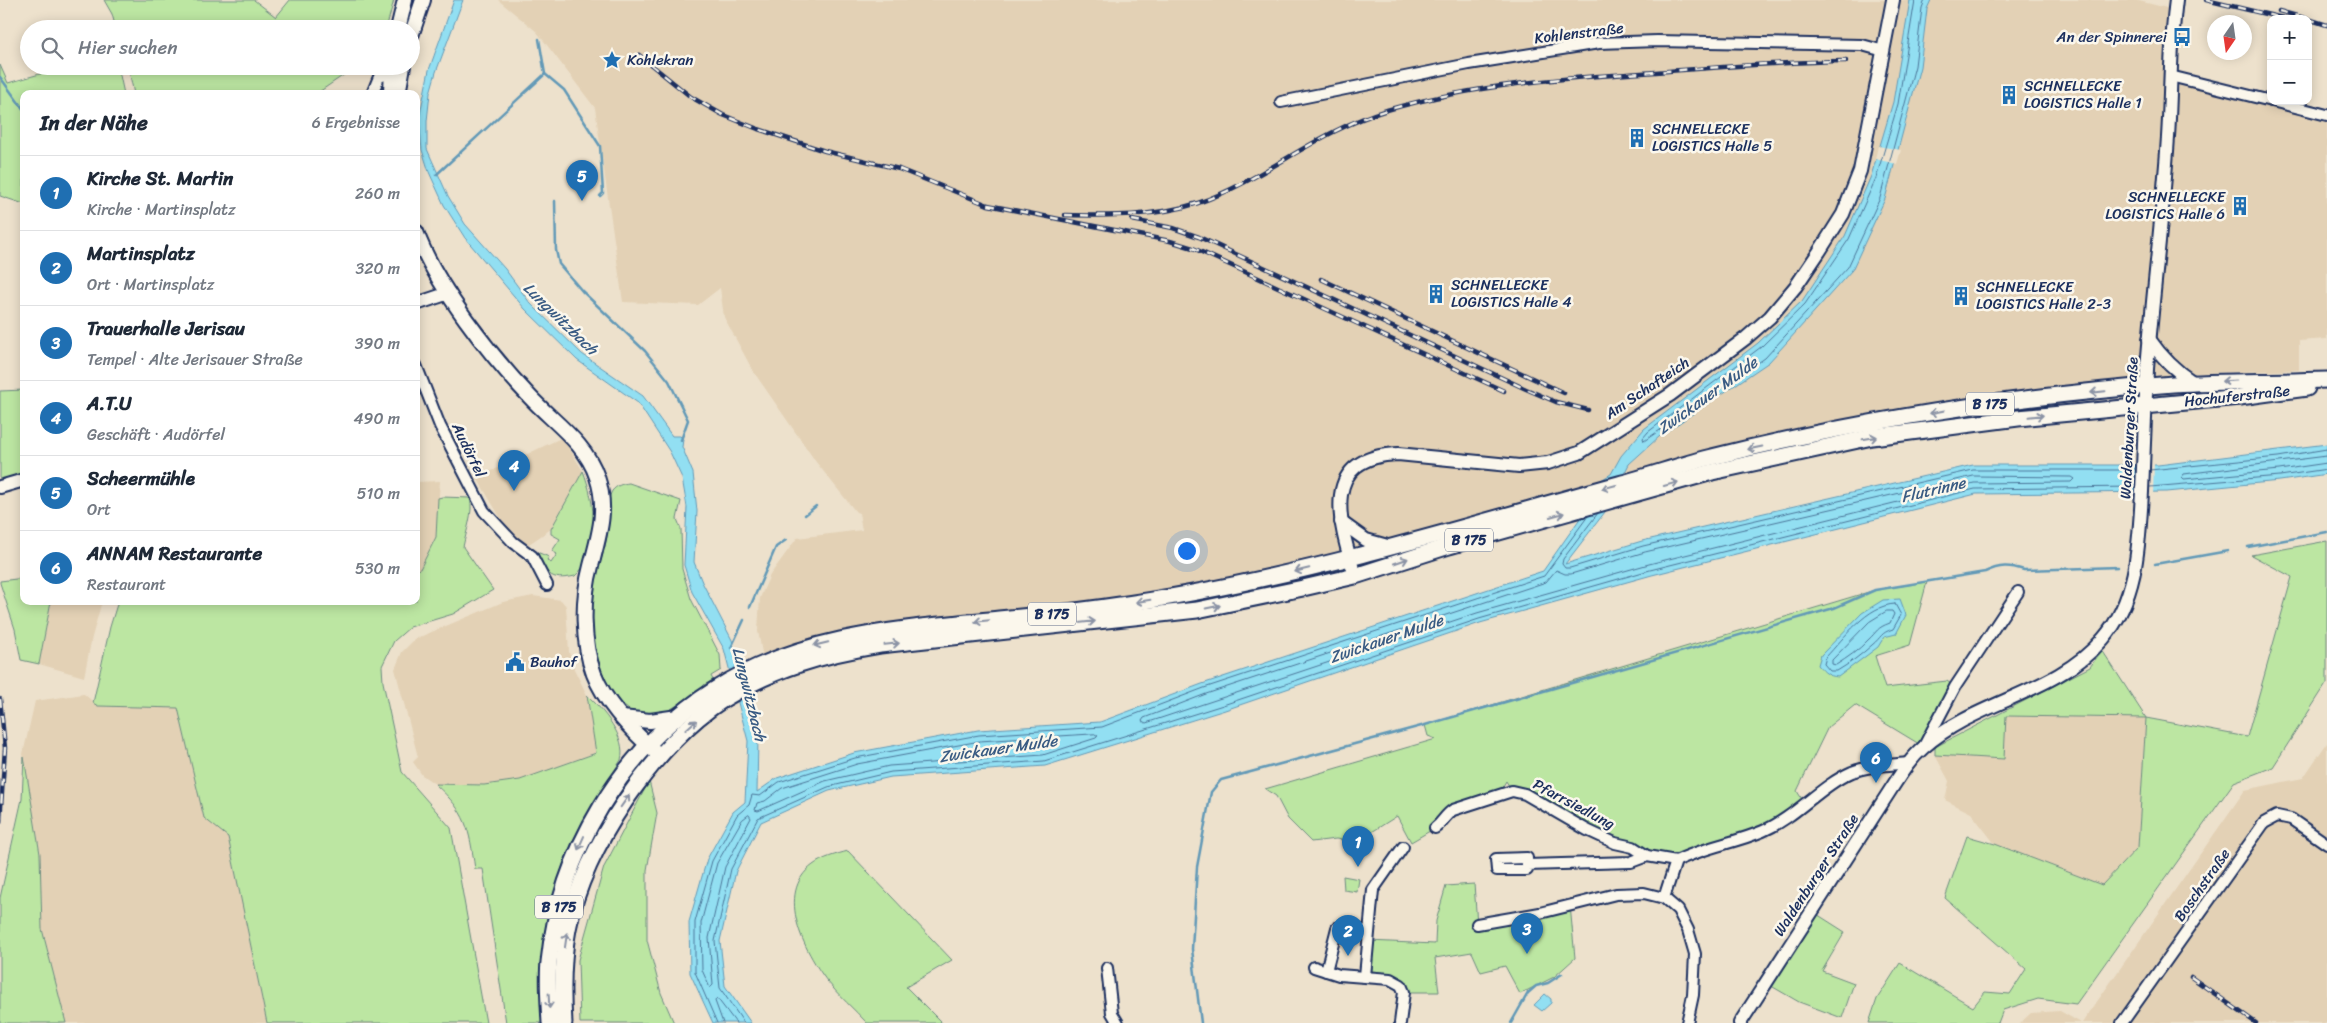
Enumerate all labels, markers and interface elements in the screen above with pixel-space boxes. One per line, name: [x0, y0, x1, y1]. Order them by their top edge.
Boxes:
street label: Kohlenstraße: [1533, 15, 1625, 51]
north arrow: [2207, 15, 2252, 60]
map controls: [2267, 15, 2312, 105]
button: +: [2267, 15, 2312, 60]
search box: [20, 20, 420, 75]
place label: An der Spinnerei: [2056, 24, 2168, 50]
bus stop icon: An der Spinnerei: [2171, 26, 2193, 48]
text: Hier suchen: [78, 31, 178, 64]
icon: search: [38, 34, 66, 62]
place label: Kohlekran: [627, 47, 693, 73]
place icon: Kohlekran: [601, 49, 623, 71]
button: −: [2267, 60, 2312, 105]
place label: SCHNELLECKE LOGISTICS Halle 1: [2024, 73, 2142, 116]
building icon: SCHNELLECKE LOGISTICS Halle 1: [1998, 84, 2020, 106]
text: In der Nähe: [40, 104, 148, 142]
text: 6 Ergebnisse: [312, 108, 400, 137]
place label: SCHNELLECKE LOGISTICS Halle 5: [1652, 116, 1772, 159]
building icon: SCHNELLECKE LOGISTICS Halle 5: [1626, 127, 1648, 149]
pin: 5: [566, 160, 598, 201]
text: Kirche St. Martin: [87, 162, 233, 195]
text: 1: [53, 179, 59, 208]
text: 260 m: [355, 179, 400, 208]
place label: SCHNELLECKE LOGISTICS Halle 6: [2105, 184, 2227, 227]
text: Kirche · Martinsplatz: [87, 195, 236, 224]
building icon: SCHNELLECKE LOGISTICS Halle 6: [2229, 195, 2251, 217]
text: Martinsplatz: [87, 237, 195, 270]
text: 2: [51, 254, 61, 283]
text: 320 m: [355, 254, 400, 283]
text: Ort · Martinsplatz: [87, 270, 214, 299]
place label: SCHNELLECKE LOGISTICS Halle 4: [1451, 272, 1572, 315]
place label: SCHNELLECKE LOGISTICS Halle 2-3: [1976, 274, 2111, 317]
water label: Lungwitzbach: [516, 275, 606, 363]
building icon: SCHNELLECKE LOGISTICS Halle 4: [1425, 283, 1447, 305]
building icon: SCHNELLECKE LOGISTICS Halle 2-3: [1950, 285, 1972, 307]
text: Trauerhalle Jerisau: [87, 312, 245, 345]
text: 3: [52, 329, 60, 358]
text: 390 m: [355, 329, 400, 358]
text: Tempel · Alte Jerisauer Straße: [87, 345, 303, 374]
water label: Zwickauer Mulde: [1651, 347, 1766, 442]
street label: Am Schafteich: [1599, 350, 1695, 427]
street label: Waldenburger Straße: [2112, 356, 2146, 500]
street label: Hochuferstraße: [2183, 377, 2291, 414]
one-way arrow: [2221, 377, 2237, 386]
text: A.T.U: [87, 387, 132, 420]
one-way arrow: [2090, 387, 2106, 397]
road number: B 175: [1966, 392, 2014, 416]
text: 4: [51, 404, 61, 433]
text: 490 m: [354, 404, 400, 433]
one-way arrow: [1929, 408, 1945, 418]
one-way arrow: [2028, 411, 2044, 421]
street label: Audörfel: [444, 417, 494, 482]
text: Geschäft · Audörfel: [87, 420, 225, 449]
one-way arrow: [1861, 432, 1877, 442]
one-way arrow: [1747, 444, 1763, 453]
pin: 4: [498, 450, 530, 491]
text: Scheermühle: [87, 462, 195, 495]
water label: Flutrinne: [1898, 468, 1970, 511]
one-way arrow: [1663, 478, 1679, 488]
text: 5: [51, 479, 61, 508]
text: 510 m: [357, 479, 400, 508]
one-way arrow: [1601, 482, 1617, 492]
text: Ort: [87, 495, 111, 524]
one-way arrow: [1549, 510, 1565, 520]
road number: B 175: [1445, 528, 1493, 552]
text: ANNAM Restaurante: [87, 537, 262, 570]
your location: [1174, 538, 1200, 564]
text: 6: [51, 554, 61, 583]
text: 530 m: [355, 554, 400, 583]
one-way arrow: [1393, 556, 1408, 565]
one-way arrow: [1295, 566, 1311, 575]
text: Restaurant: [87, 570, 166, 599]
one-way arrow: [1135, 597, 1151, 607]
one-way arrow: [1205, 601, 1221, 611]
road number: B 175: [1028, 602, 1076, 626]
water label: Zwickauer Mulde: [1325, 605, 1449, 671]
one-way arrow: [974, 616, 990, 626]
one-way arrow: [1080, 617, 1096, 627]
one-way arrow: [883, 639, 899, 649]
one-way arrow: [813, 640, 829, 649]
water label: Lungwitzbach: [724, 644, 776, 746]
place label: Bauhof: [530, 649, 578, 675]
public building icon: Bauhof: [504, 651, 526, 673]
one-way arrow: [684, 720, 697, 731]
water label: Zwickauer Mulde: [937, 726, 1061, 771]
pin: 6: [1860, 742, 1892, 783]
street label: Pfarrsiedlung: [1528, 771, 1620, 837]
one-way arrow: [620, 795, 630, 809]
street label: Waldenburger Straße: [1766, 808, 1866, 942]
pin: 1: [1342, 826, 1374, 867]
one-way arrow: [576, 835, 586, 850]
street label: Boschstraße: [2167, 843, 2237, 927]
road number: B 175: [535, 896, 583, 919]
pin: 3: [1511, 913, 1543, 954]
pin: 2: [1332, 915, 1364, 956]
one-way arrow: [561, 932, 571, 948]
one-way arrow: [544, 992, 553, 1008]

